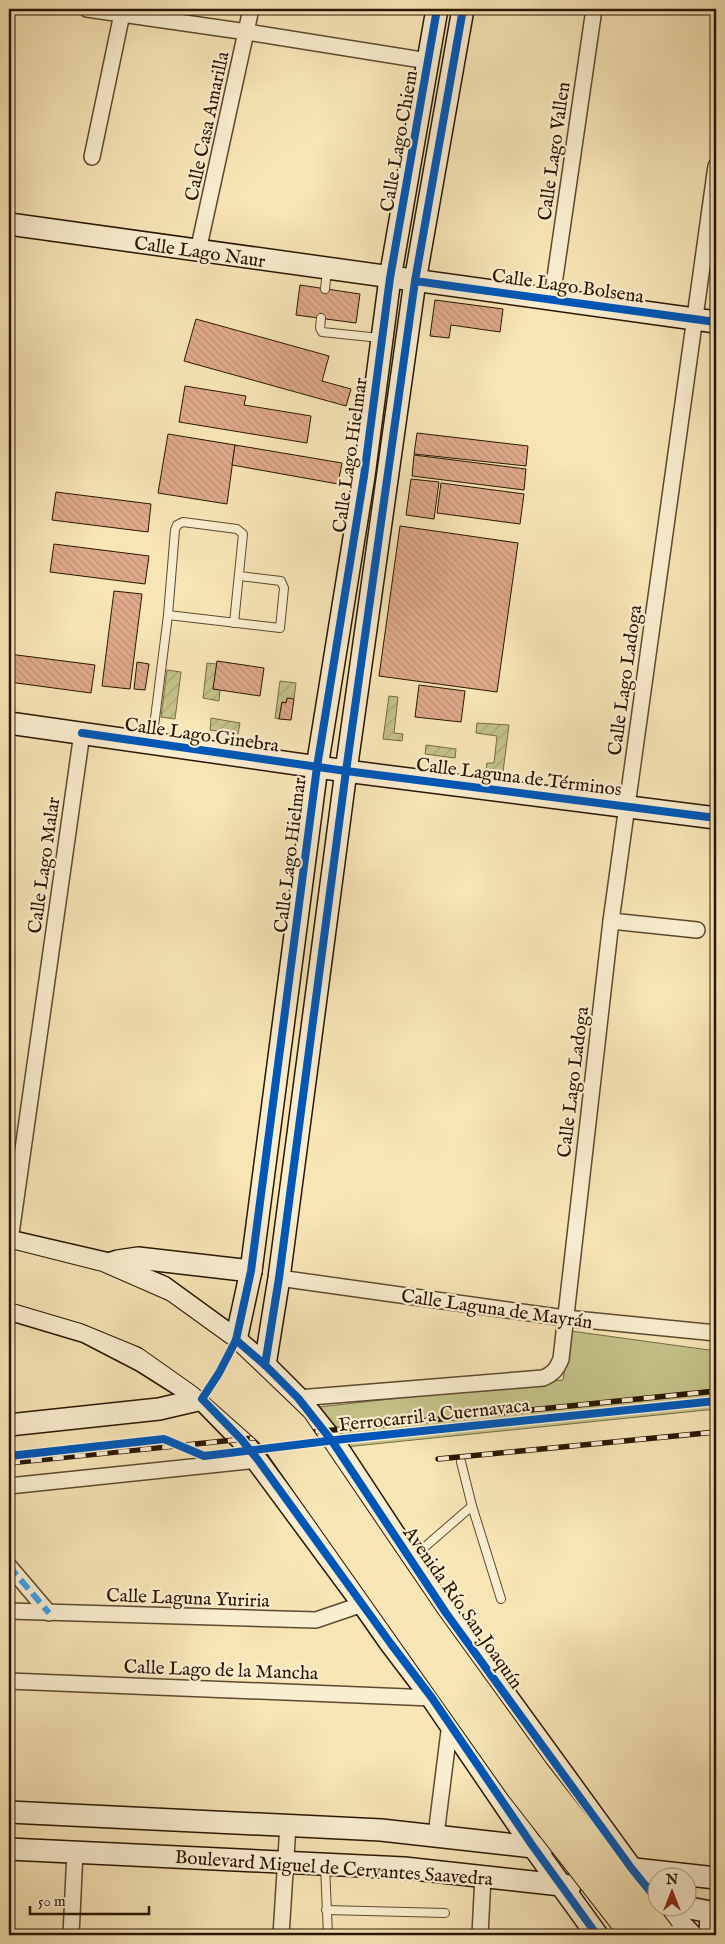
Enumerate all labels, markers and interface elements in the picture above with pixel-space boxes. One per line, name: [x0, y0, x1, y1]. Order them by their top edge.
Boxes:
street label: Calle Casa Amarilla: [180, 49, 236, 203]
street label: Calle Lago Chiem: [376, 68, 424, 214]
street label: Calle Lago Vallen: [533, 80, 577, 222]
street label: Calle Lago Naur: [133, 232, 267, 274]
street label: Calle Lago Bolsena: [490, 264, 646, 310]
street label: Calle Lago Hielmar: [328, 376, 374, 534]
street label: Calle Lago Ladoga: [604, 603, 649, 757]
street label: Calle Lago Ginebra: [123, 713, 281, 759]
street label: Calle Laguna de Términos: [415, 753, 623, 803]
street label: Calle Lago Hielmar: [270, 776, 312, 934]
street label: Calle Lago Malar: [24, 795, 66, 935]
street label: Calle Lago Ladoga: [553, 1005, 595, 1159]
street label: Calle Laguna de Mayrán: [400, 1285, 594, 1335]
street label: Ferrocarril a Cuernavaca: [337, 1394, 532, 1438]
street label: Avenida Río San Joaquín: [397, 1521, 528, 1694]
street label: Calle Laguna Yuriria: [106, 1584, 271, 1614]
street label: Calle Lago de la Mancha: [123, 1656, 319, 1686]
street label: Boulevard Miguel de Cervantes Saavedra: [174, 1846, 494, 1892]
north arrow: [648, 1866, 698, 1916]
text: N: [665, 1871, 678, 1889]
scale bar: [30, 1884, 149, 1916]
text: 50 m: [38, 1892, 66, 1911]

